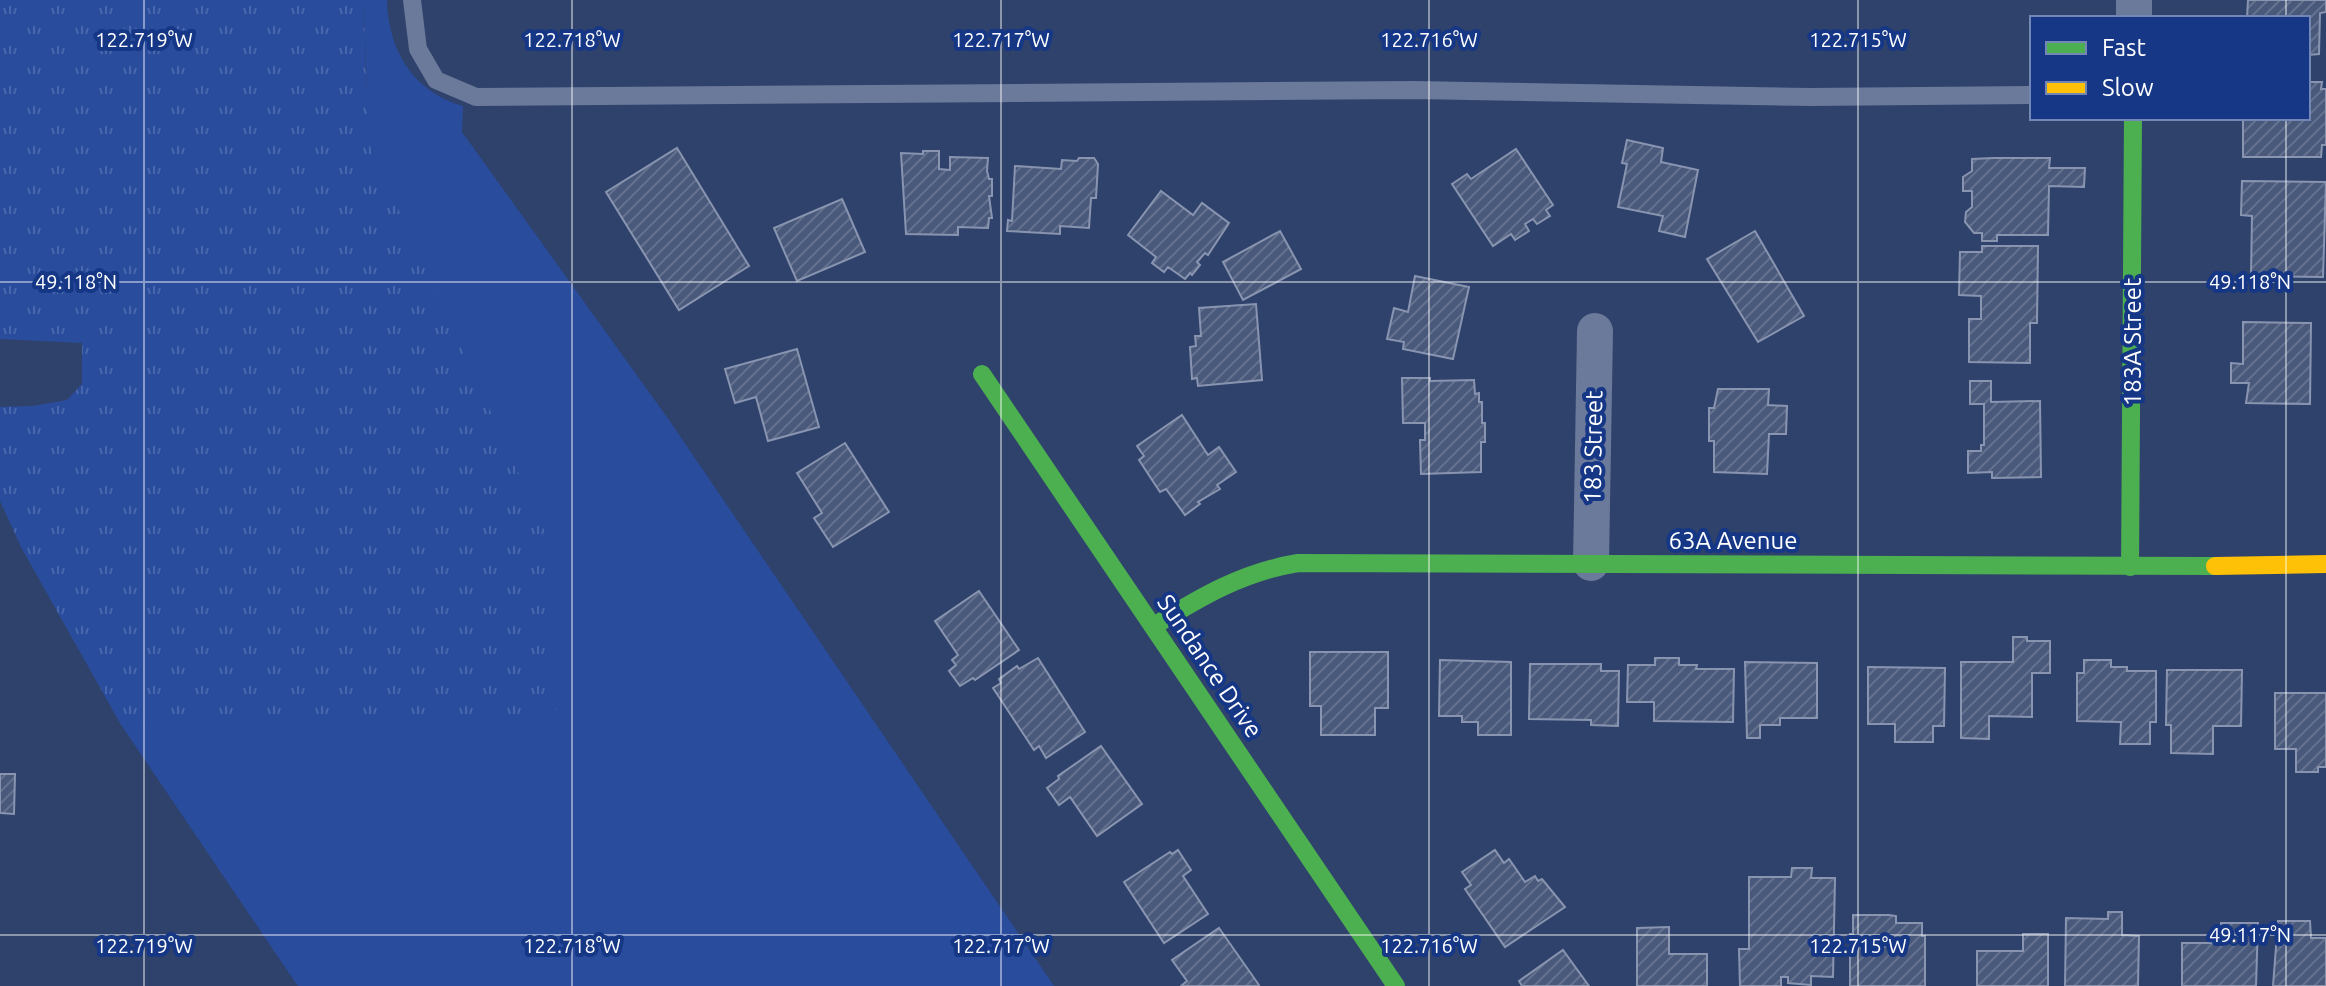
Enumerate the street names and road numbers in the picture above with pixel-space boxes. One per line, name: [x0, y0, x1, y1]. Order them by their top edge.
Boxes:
street label: 183A Street: [2119, 277, 2146, 406]
street label: 183 Street: [1579, 390, 1607, 504]
street label: 63A Avenue: [1668, 527, 1798, 554]
street label: Sundance Drive: [1152, 589, 1268, 743]

